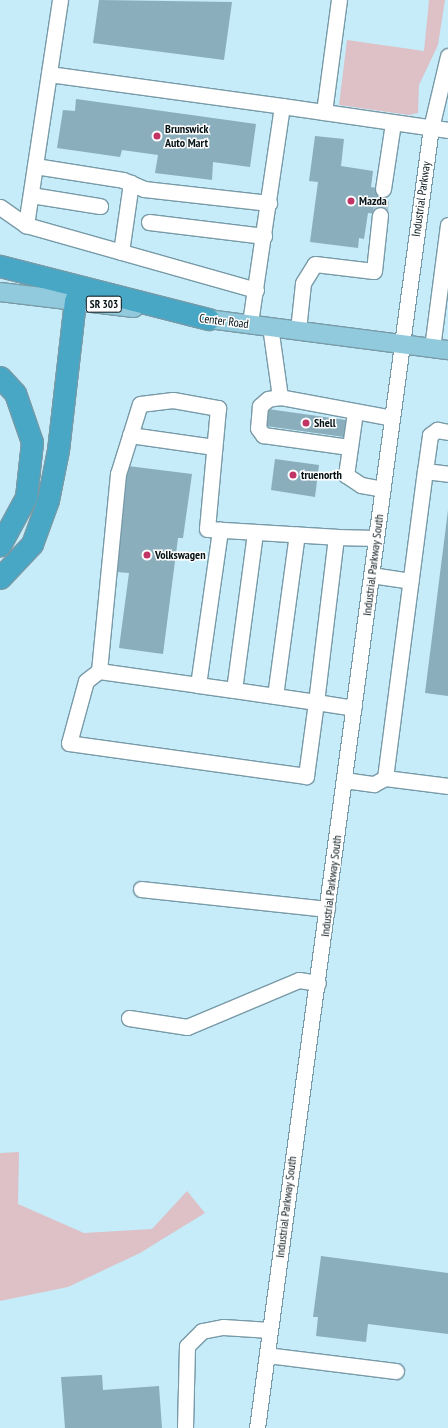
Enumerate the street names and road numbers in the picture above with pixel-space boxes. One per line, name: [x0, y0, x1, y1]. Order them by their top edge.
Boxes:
street label: Industrial Parkway: [409, 160, 433, 238]
road number: SR 303: [85, 295, 123, 313]
street label: Center Road: [198, 311, 250, 331]
street label: Industrial Parkway South: [360, 513, 386, 617]
street label: Industrial Parkway South: [318, 834, 344, 938]
street label: Industrial Parkway South: [273, 1155, 299, 1259]

